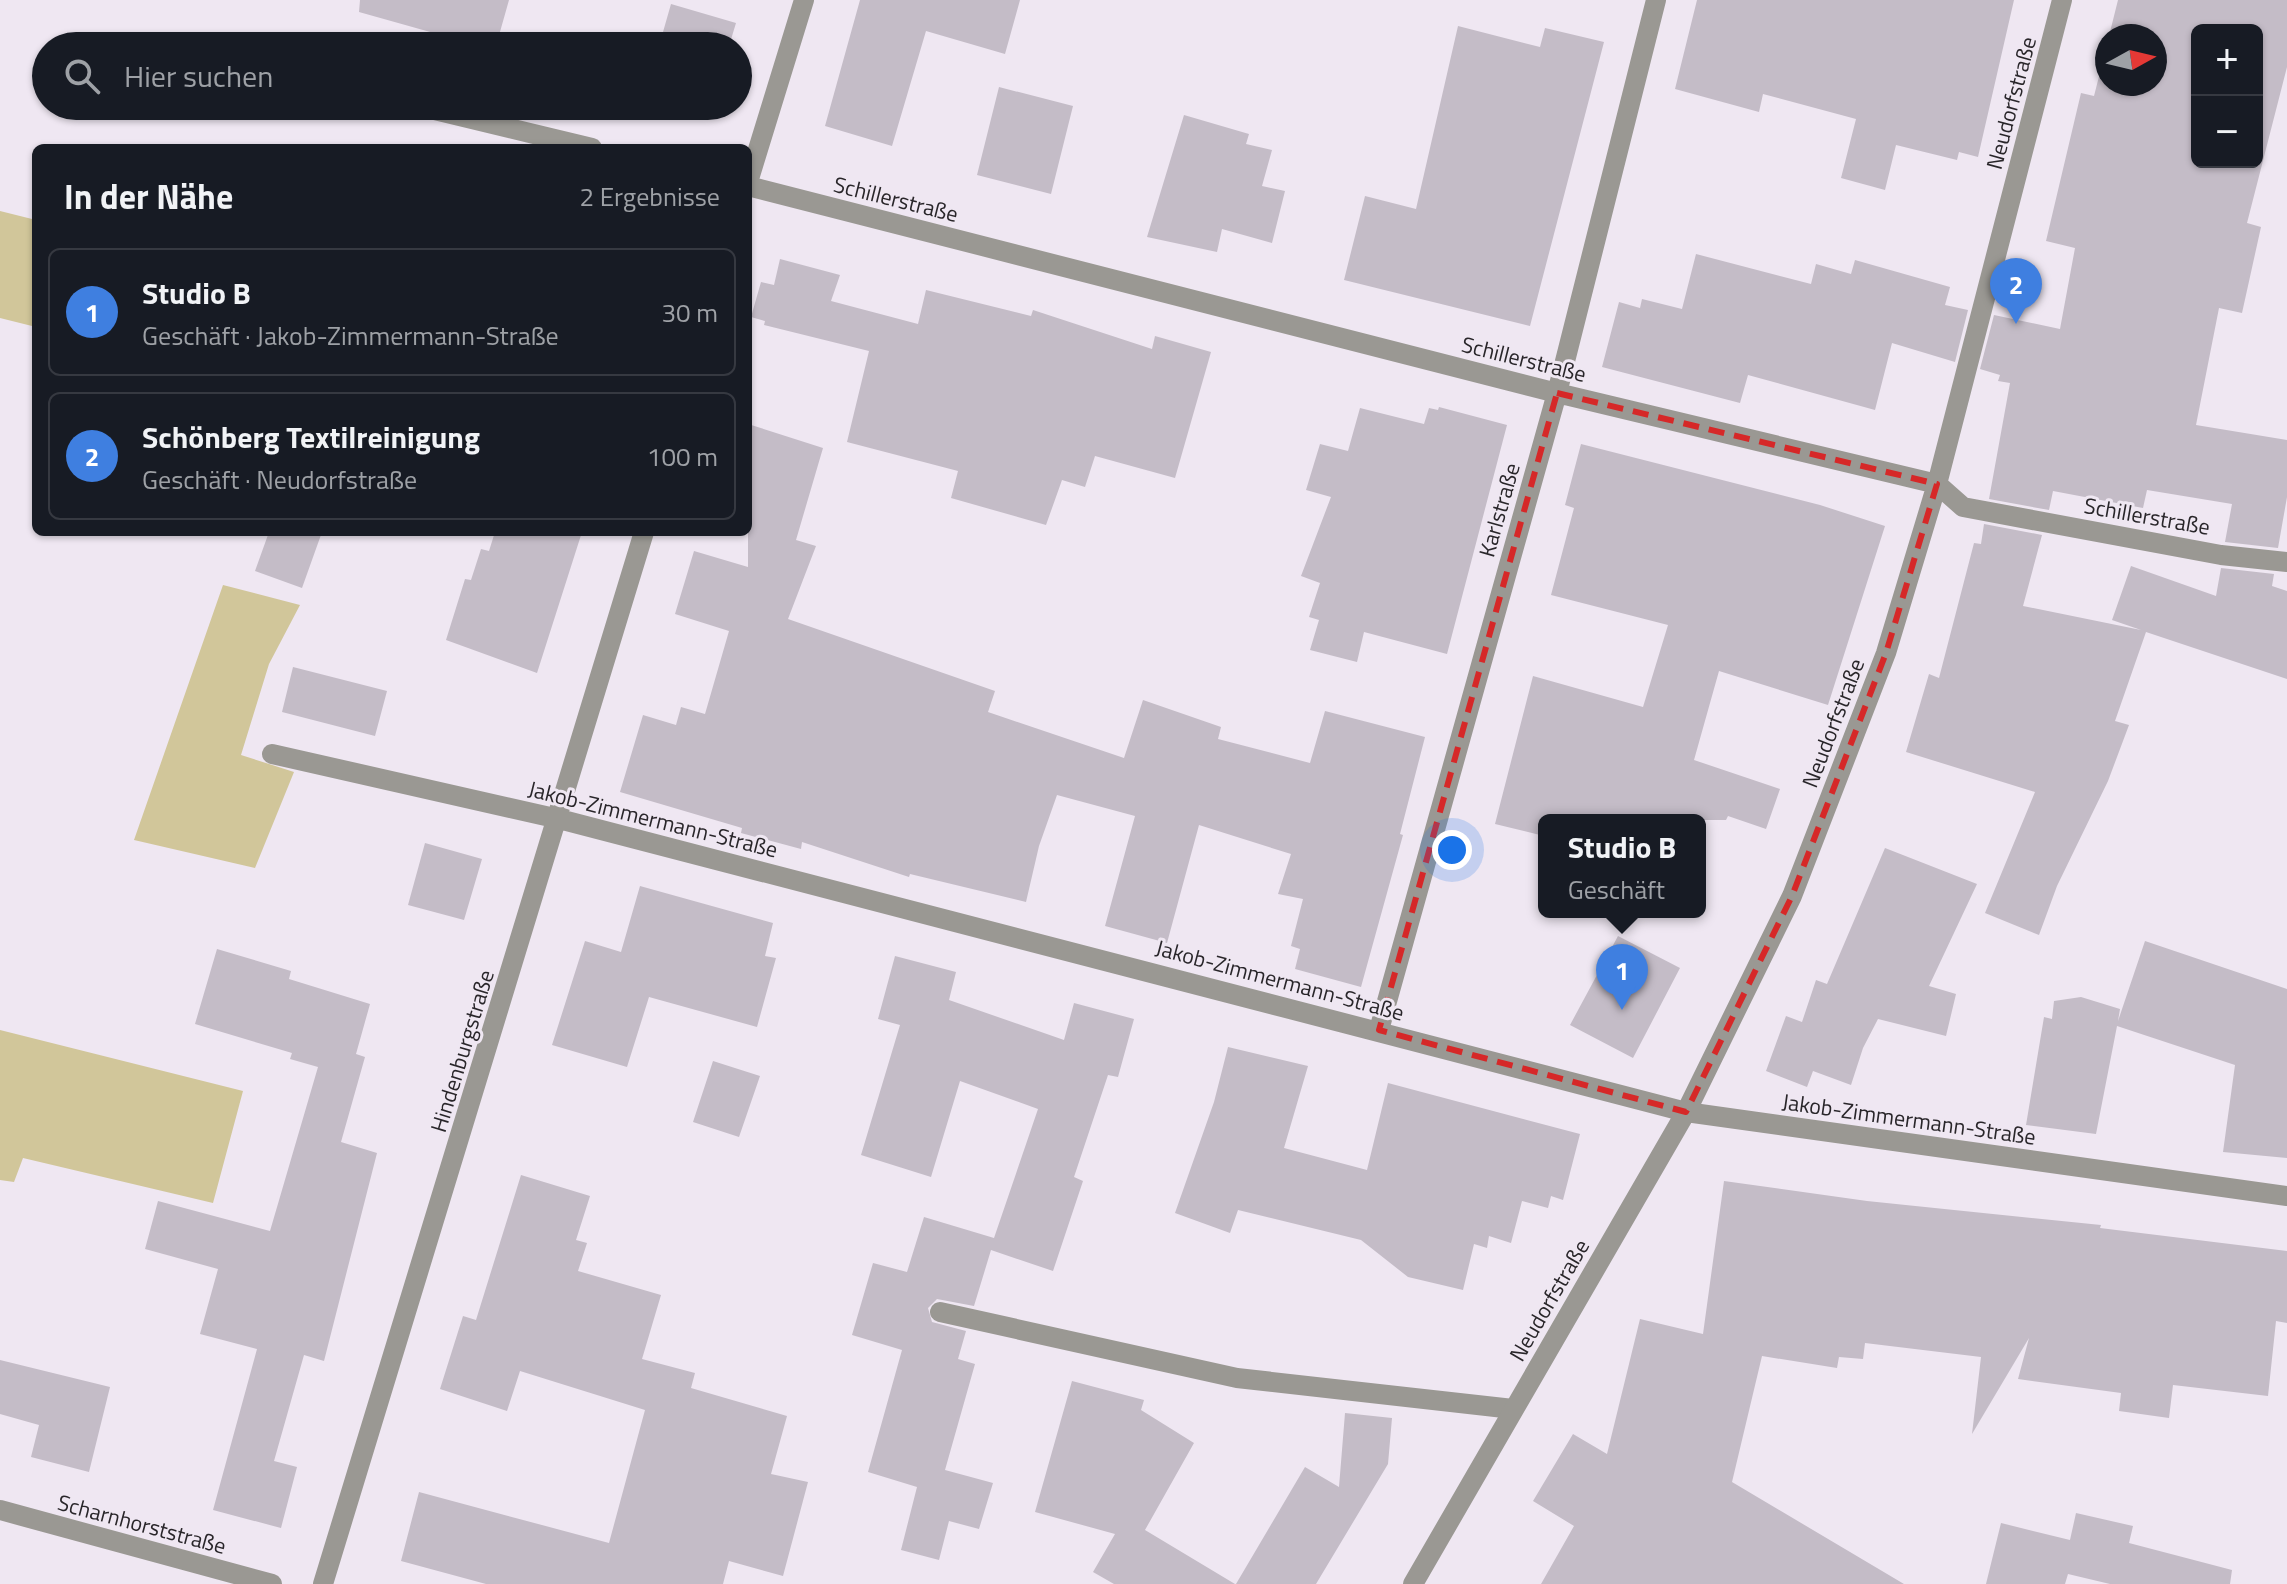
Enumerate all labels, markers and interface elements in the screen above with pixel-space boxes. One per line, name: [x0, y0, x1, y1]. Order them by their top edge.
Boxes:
north arrow: [2095, 24, 2167, 96]
map controls: [2191, 24, 2263, 168]
button: +: [2191, 24, 2263, 96]
search box: [32, 32, 752, 120]
street label: Neudorfstraße: [1977, 33, 2045, 173]
text: Hier suchen: [124, 53, 273, 99]
icon: search: [60, 54, 104, 98]
button: −: [2191, 96, 2263, 168]
street label: Schillerstraße: [830, 167, 962, 231]
text: In der Nähe: [64, 170, 233, 222]
text: 2 Ergebnisse: [579, 177, 720, 216]
pin: 2: [1990, 258, 2042, 324]
text: Studio B: [142, 270, 251, 316]
text: 1: [85, 293, 99, 332]
text: 30 m: [661, 293, 718, 332]
text: Geschäft · Jakob-Zimmermann-Straße: [142, 316, 559, 355]
street label: Schillerstraße: [1458, 327, 1590, 391]
text: Schönberg Textilreinigung: [142, 414, 480, 460]
text: 2: [85, 437, 99, 476]
text: 100 m: [647, 437, 718, 476]
street label: Karlstraße: [1469, 459, 1529, 561]
text: Geschäft · Neudorfstraße: [142, 460, 417, 499]
street label: Schillerstraße: [2081, 488, 2213, 544]
street label: Neudorfstraße: [1793, 653, 1873, 793]
street label: Jakob-Zimmermann-Straße: [525, 772, 781, 866]
popup: [1538, 814, 1706, 918]
text: Studio B: [1568, 824, 1676, 870]
your location: [1432, 830, 1472, 870]
text: Geschäft: [1568, 870, 1665, 909]
street label: Jakob-Zimmermann-Straße: [1152, 930, 1408, 1030]
pin: 1: [1596, 944, 1648, 1010]
street label: Hindenburgstraße: [421, 966, 503, 1136]
street label: Jakob-Zimmermann-Straße: [1780, 1084, 2038, 1154]
street label: Neudorfstraße: [1500, 1233, 1598, 1367]
street label: Scharnhorststraße: [54, 1485, 230, 1563]

